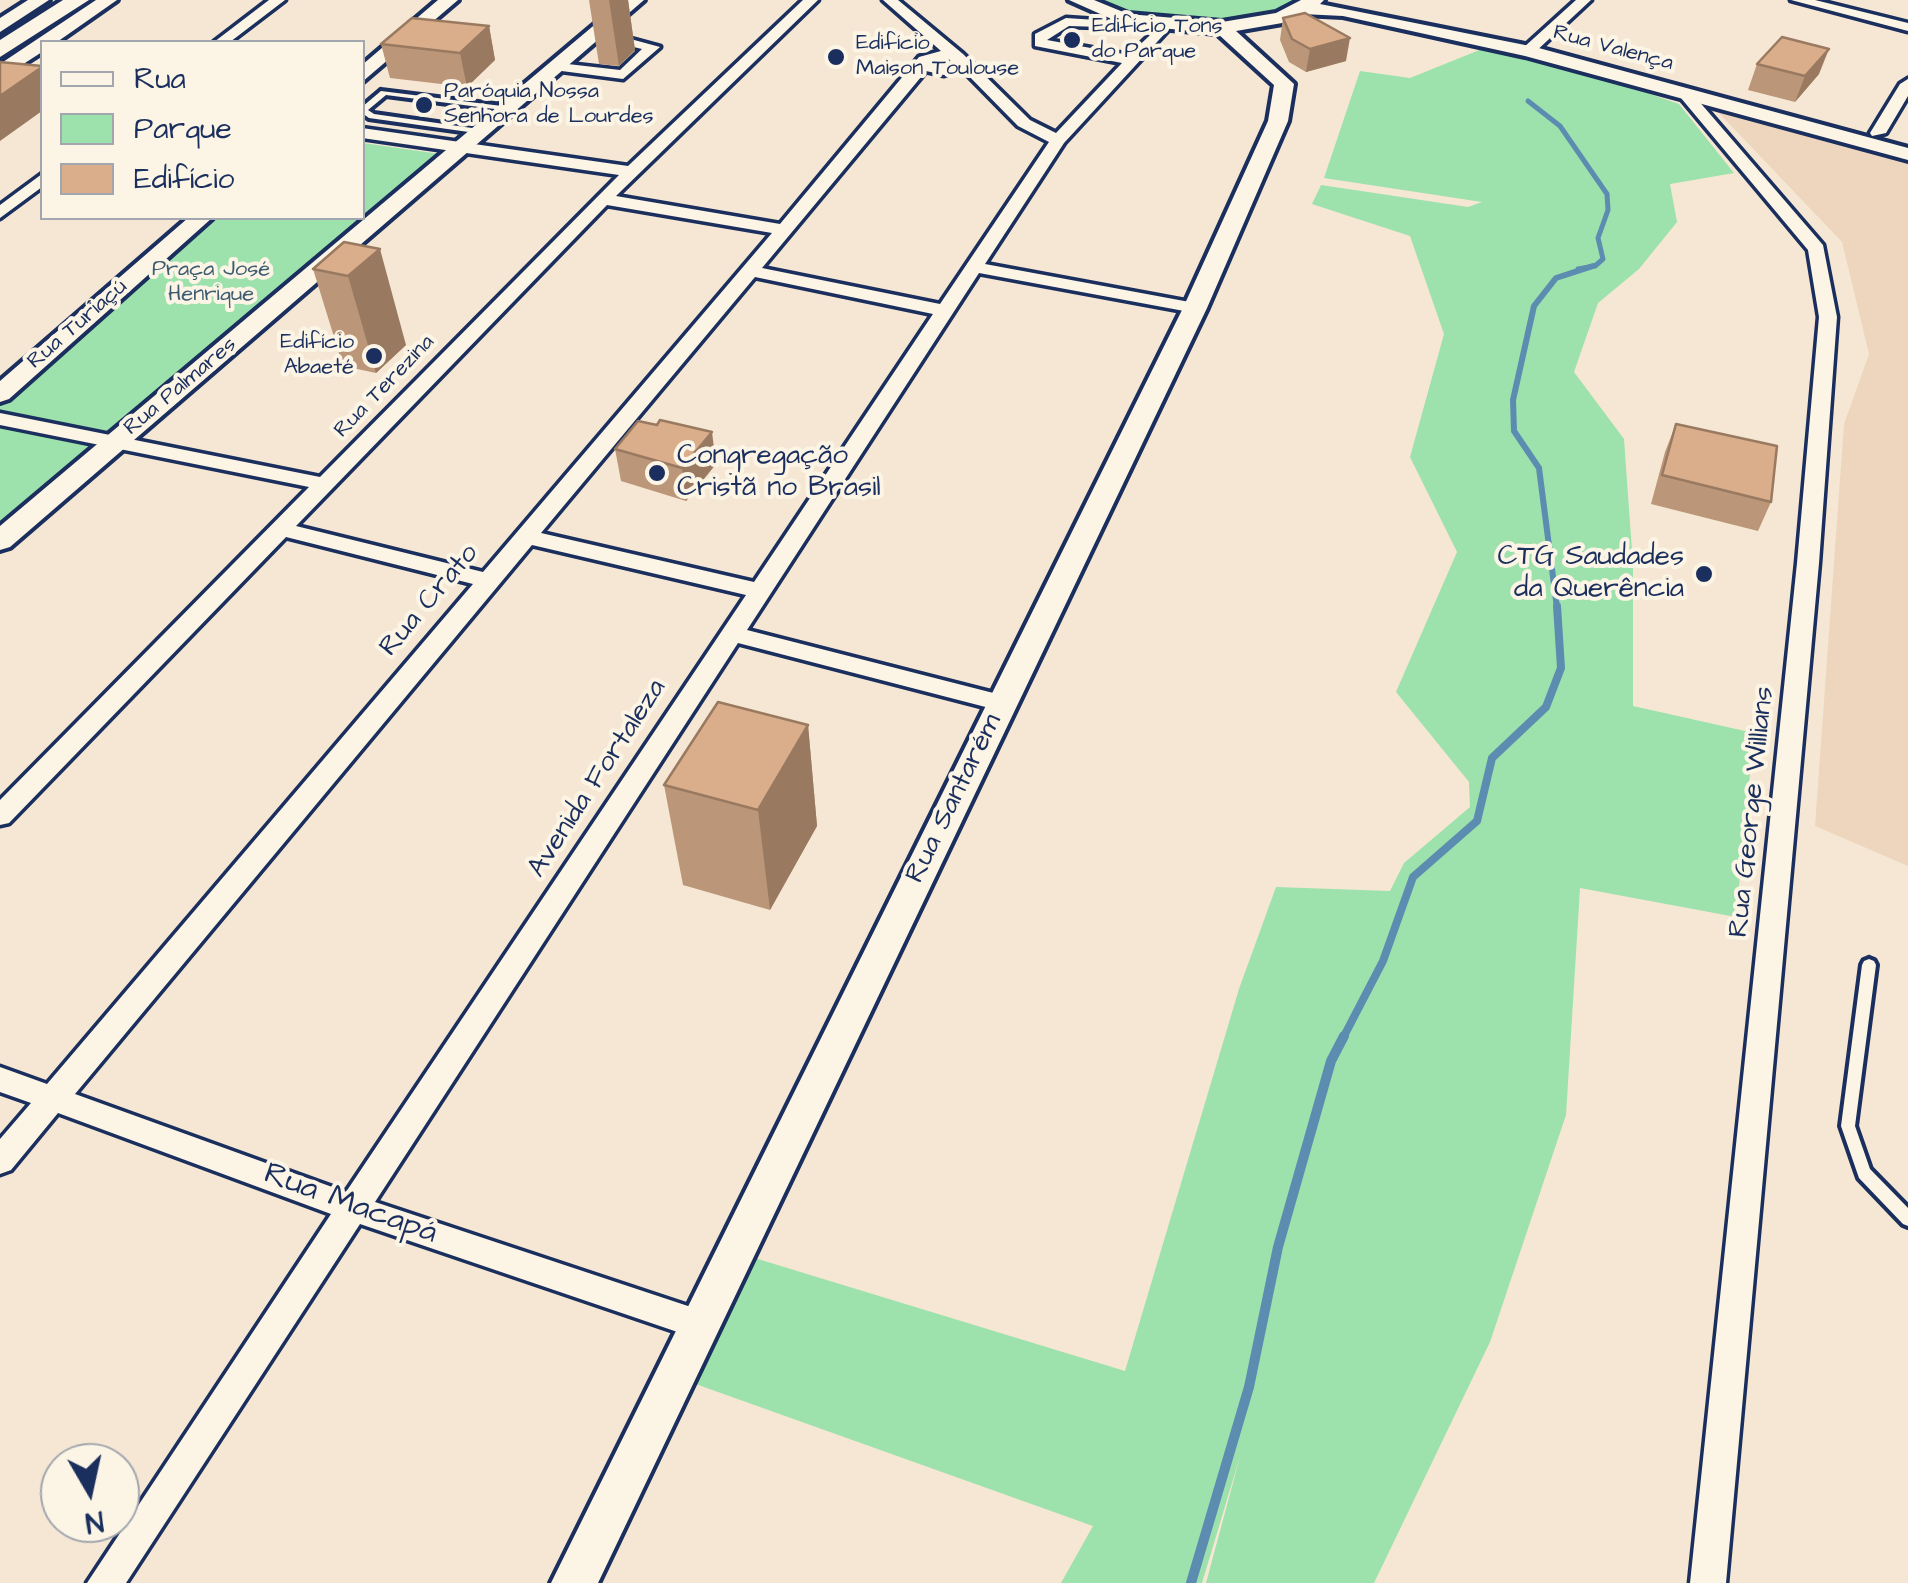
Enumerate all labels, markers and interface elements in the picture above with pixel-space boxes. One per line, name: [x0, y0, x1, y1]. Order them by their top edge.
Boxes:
place label: Edifício Tons do Parque: [1092, 14, 1223, 66]
street label: Rua Valença: [1550, 20, 1676, 78]
marker: Edifício Tons do Parque: [1061, 29, 1083, 51]
place label: Edifício Maison Toulouse: [856, 31, 1019, 82]
legend: [40, 40, 365, 220]
marker: Edifício Maison Toulouse: [825, 46, 847, 68]
text: Rua: [134, 58, 186, 100]
place label: Paróquia Nossa Senhora de Lourdes: [444, 79, 654, 130]
marker: Paróquia Nossa Senhora de Lourdes: [413, 94, 435, 116]
text: Parque: [134, 108, 232, 150]
text: Edifício: [134, 158, 234, 200]
park label: Praça José Henrique: [152, 257, 270, 308]
street label: Rua Turiaçú: [23, 275, 133, 375]
place label: Edifício Abaeté: [280, 330, 354, 382]
street label: Rua Terezina: [329, 330, 441, 444]
street label: Rua Palmares: [119, 332, 243, 442]
marker: Edifício Abaeté: [363, 345, 385, 367]
place label: Congregação Cristã no Brasil: [677, 440, 881, 506]
marker: Congregação Cristã no Brasil: [646, 462, 668, 484]
street label: Rua Crato: [373, 538, 487, 664]
place label: CTG Saudades da Querência: [1498, 541, 1684, 607]
marker: CTG Saudades da Querência: [1693, 563, 1715, 585]
street label: Avenida Fortaleza: [521, 674, 675, 884]
street label: Rua George Willians: [1723, 685, 1783, 939]
street label: Rua Santarém: [900, 709, 1010, 889]
street label: Rua Macapá: [258, 1156, 442, 1254]
north arrow: [40, 1443, 140, 1543]
text: N: [83, 1501, 106, 1542]

